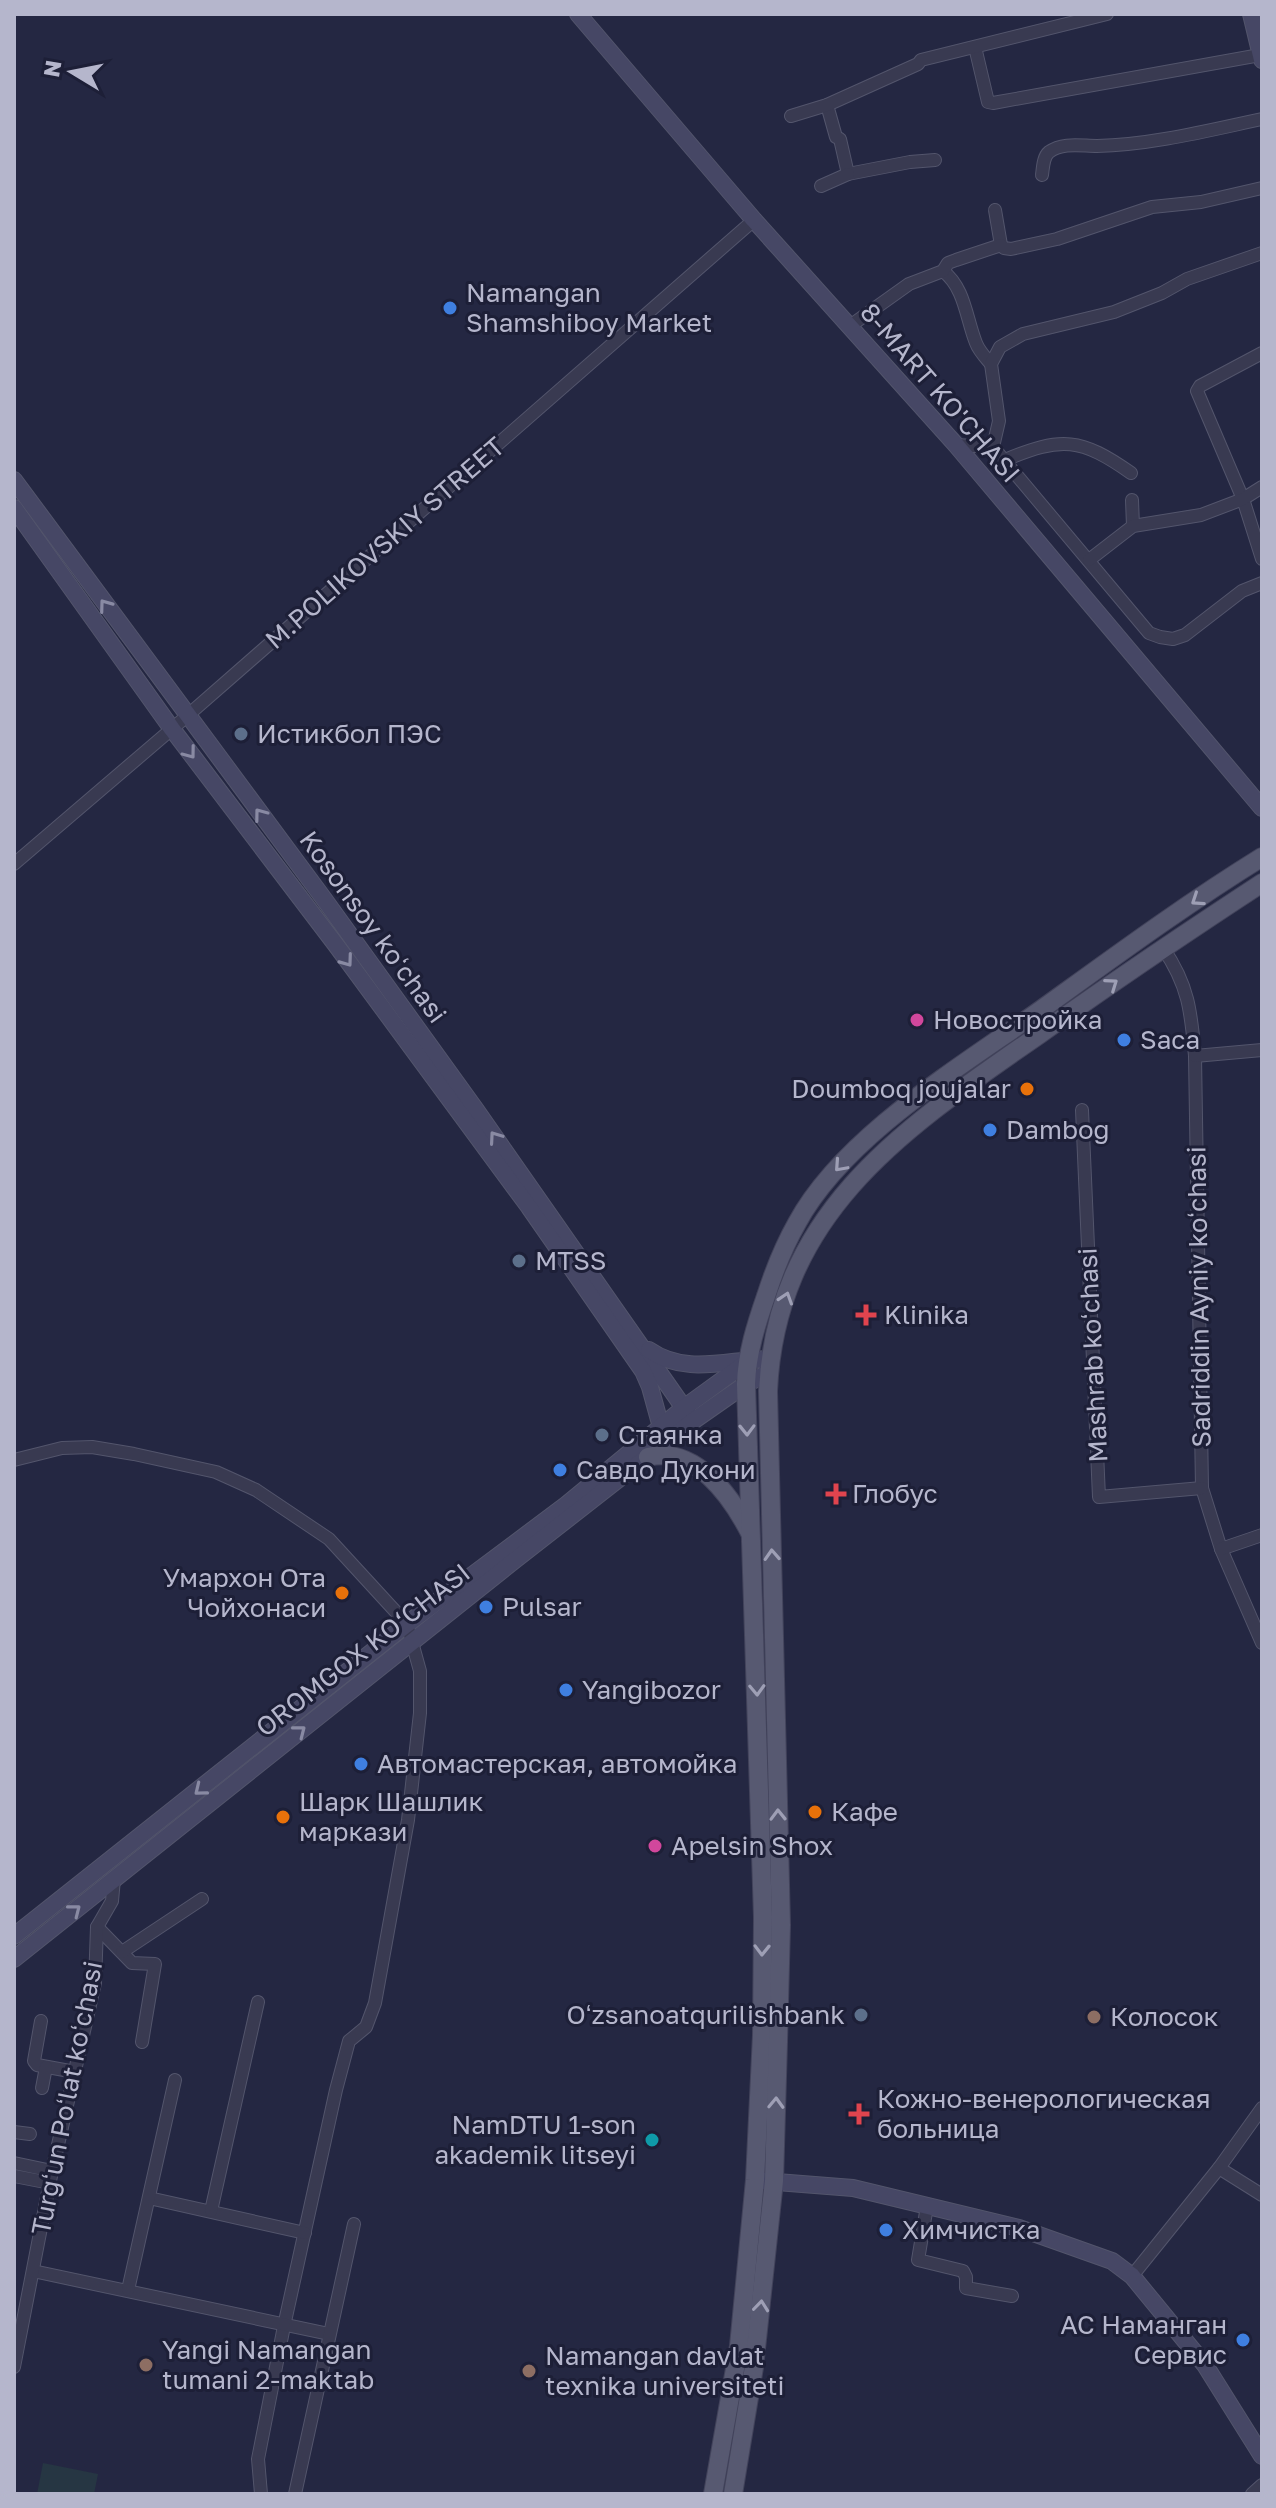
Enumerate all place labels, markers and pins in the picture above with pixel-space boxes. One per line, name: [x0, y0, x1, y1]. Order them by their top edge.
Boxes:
place label: Namangan Shamshiboy Market: [466, 277, 712, 338]
marker: Namangan Shamshiboy Market: [441, 299, 459, 317]
place label: Истикбол ПЭС: [257, 718, 442, 749]
marker: Истикбол ПЭС: [232, 725, 250, 743]
place label: Новостройка: [933, 1004, 1102, 1035]
marker: Новостройка: [908, 1011, 926, 1029]
place label: Saca: [1140, 1024, 1200, 1055]
marker: Saca: [1115, 1031, 1133, 1049]
place label: Doumboq joujalar: [791, 1073, 1011, 1104]
marker: Doumboq joujalar: [1018, 1080, 1036, 1098]
place label: Dambog: [1006, 1114, 1109, 1145]
marker: Dambog: [981, 1121, 999, 1139]
place label: MTSS: [535, 1245, 607, 1276]
marker: MTSS: [510, 1252, 528, 1270]
place label: Klinika: [884, 1299, 969, 1330]
marker: Klinika: [855, 1304, 877, 1326]
place label: Стаянка: [618, 1419, 723, 1450]
marker: Стаянка: [593, 1426, 611, 1444]
place label: Савдо Дукони: [576, 1454, 756, 1485]
marker: Савдо Дукони: [551, 1461, 569, 1479]
place label: Глобус: [852, 1478, 938, 1509]
marker: Глобус: [827, 1485, 845, 1503]
place label: Умархон Ота Чойхонаси: [163, 1562, 326, 1623]
marker: Умархон Ота Чойхонаси: [333, 1584, 351, 1602]
place label: Pulsar: [502, 1591, 582, 1622]
marker: Pulsar: [477, 1598, 495, 1616]
place label: Yangibozor: [582, 1674, 721, 1705]
marker: Yangibozor: [557, 1681, 575, 1699]
place label: Автомастерская, автомойка: [377, 1748, 738, 1779]
marker: Автомастерская, автомойка: [352, 1755, 370, 1773]
place label: Шарк Шашлик маркази: [299, 1786, 483, 1847]
place label: Кафе: [831, 1796, 898, 1827]
marker: Кафе: [806, 1803, 824, 1821]
marker: Шарк Шашлик маркази: [274, 1808, 292, 1826]
place label: Apelsin Shox: [671, 1830, 833, 1861]
marker: Apelsin Shox: [646, 1837, 664, 1855]
place label: Oʻzsanoatqurilishbank: [567, 1999, 845, 2030]
place label: Колосок: [1110, 2001, 1219, 2032]
marker: Oʻzsanoatqurilishbank: [852, 2006, 870, 2024]
marker: Колосок: [1085, 2008, 1103, 2026]
place label: Кожно-венерологическая больница: [877, 2083, 1210, 2144]
marker: Кожно-венерологическая больница: [848, 2103, 870, 2125]
place label: NamDTU 1-son akademik litseyi: [434, 2109, 636, 2170]
marker: NamDTU 1-son akademik litseyi: [643, 2131, 661, 2149]
place label: Химчистка: [902, 2214, 1040, 2245]
marker: Химчистка: [877, 2221, 895, 2239]
place label: АС Наманган Сервис: [1060, 2309, 1227, 2370]
marker: АС Наманган Сервис: [1234, 2331, 1252, 2349]
place label: Yangi Namangan tumani 2-maktab: [162, 2334, 374, 2395]
place label: Namangan davlat texnika universiteti: [545, 2340, 784, 2401]
marker: Yangi Namangan tumani 2-maktab: [137, 2356, 155, 2374]
marker: Namangan davlat texnika universiteti: [520, 2362, 538, 2380]

